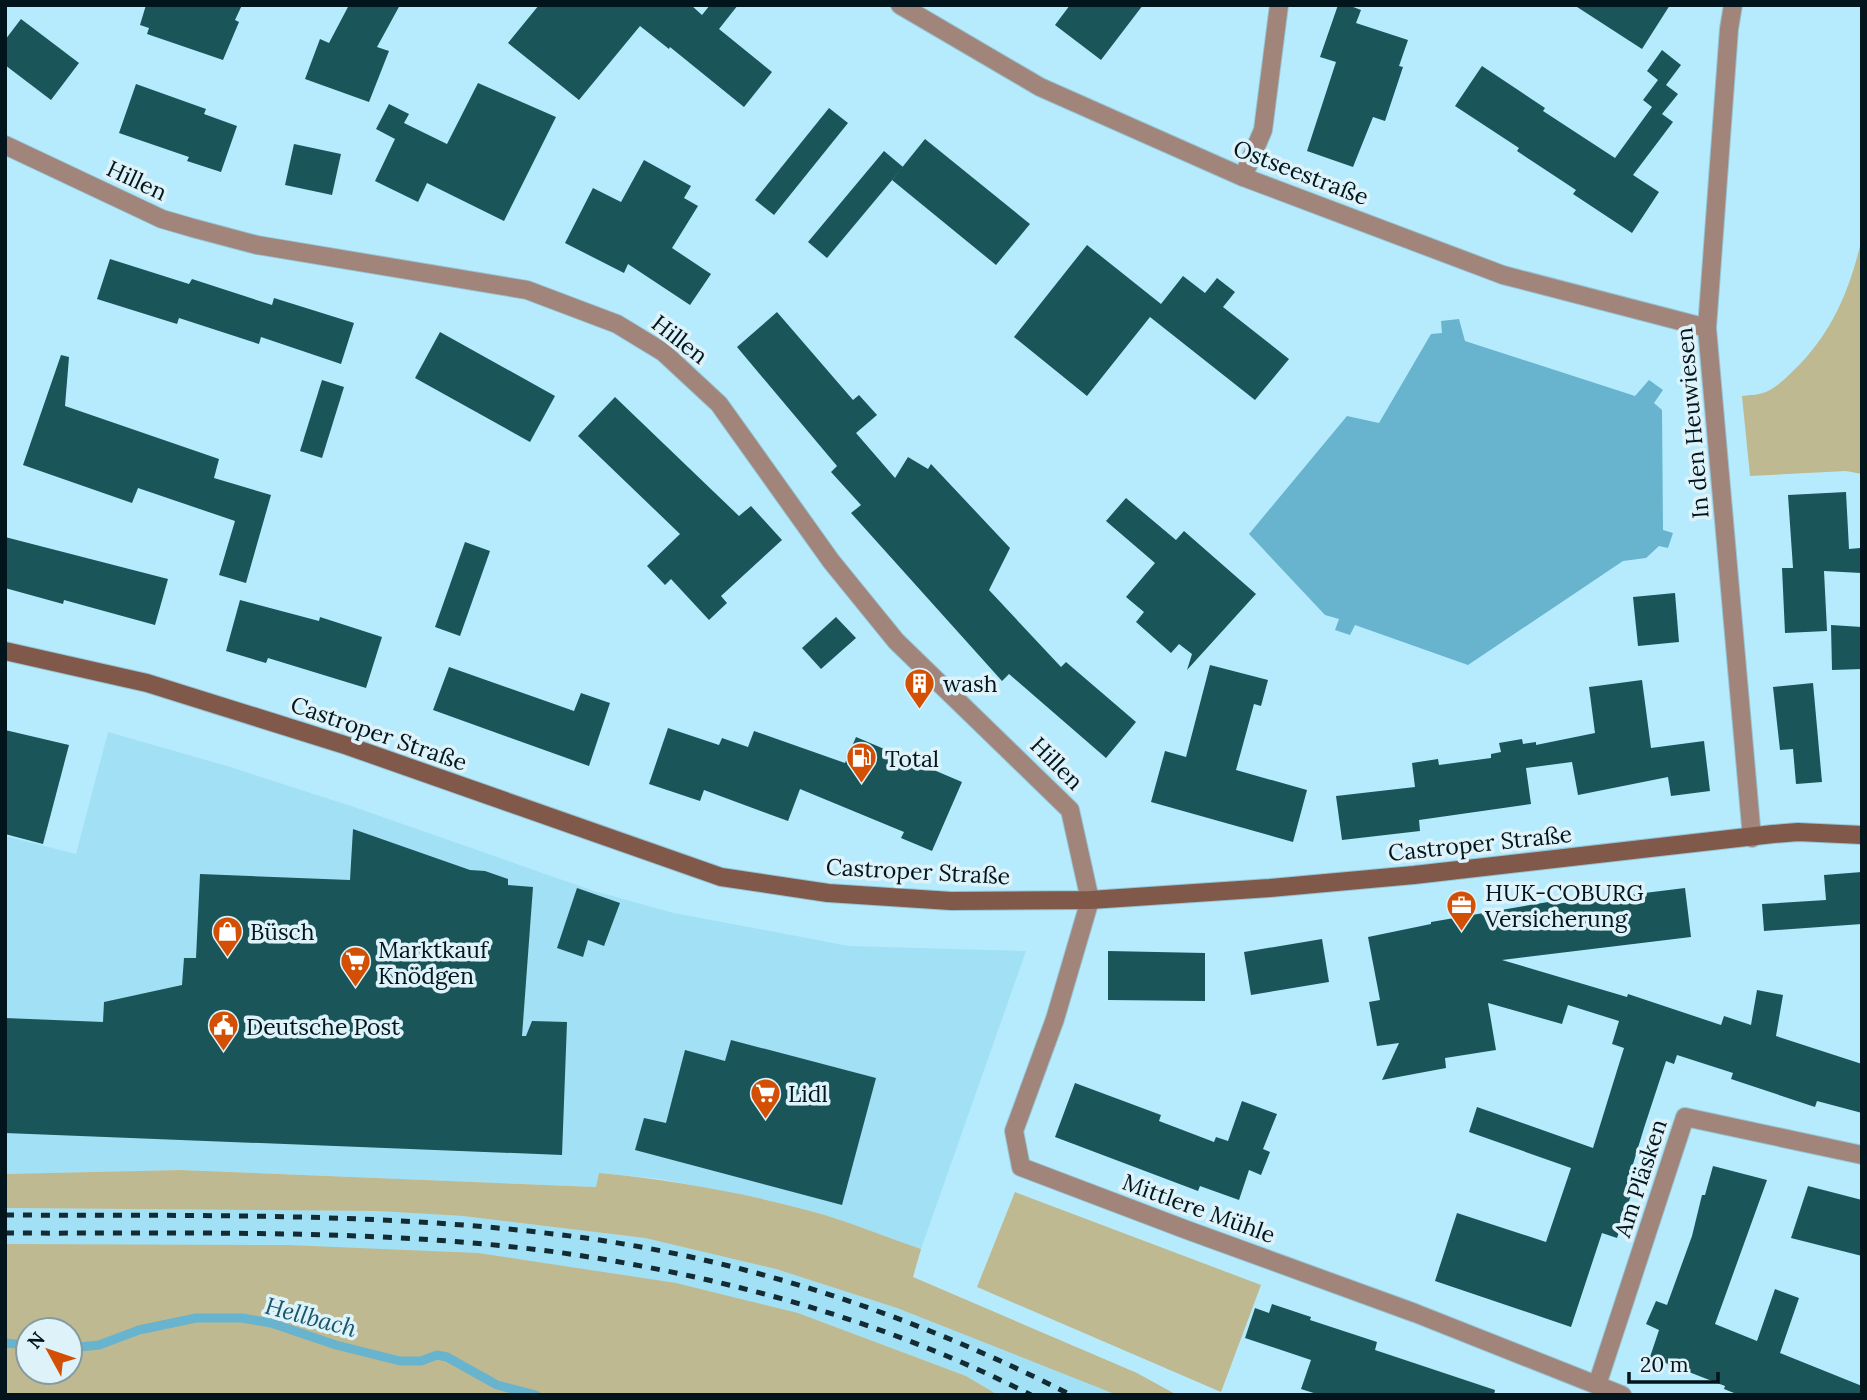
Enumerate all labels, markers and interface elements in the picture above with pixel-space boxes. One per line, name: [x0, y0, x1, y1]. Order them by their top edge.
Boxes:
street label: Ostseestraße: [1229, 133, 1373, 211]
street label: Hillen: [102, 154, 172, 207]
street label: Hillen: [646, 308, 714, 370]
street label: In den Heuwiesen: [1669, 326, 1715, 520]
building icon: wash: [903, 666, 937, 710]
place label: wash: [943, 669, 998, 698]
street label: Castroper Straße: [287, 689, 471, 777]
street label: Hillen: [1024, 730, 1090, 796]
fuel station icon: Total: [845, 741, 879, 785]
place label: Total: [885, 744, 939, 773]
street label: Castroper Straße: [1387, 819, 1573, 867]
street label: Castroper Straße: [825, 852, 1011, 890]
place label: HUK-COBURG Versicherung: [1484, 878, 1644, 933]
office icon: HUK-COBURG Versicherung: [1445, 888, 1479, 932]
shop icon: Büsch: [210, 914, 244, 958]
place label: Büsch: [250, 917, 315, 946]
place label: Marktkauf Knödgen: [378, 935, 490, 990]
supermarket icon: Marktkauf Knödgen: [338, 945, 372, 989]
public building icon: Deutsche Post: [206, 1009, 240, 1053]
place label: Deutsche Post: [246, 1012, 400, 1041]
supermarket icon: Lidl: [748, 1076, 782, 1120]
place label: Lidl: [788, 1079, 828, 1108]
street label: Am Pläsken: [1607, 1115, 1673, 1242]
street label: Mittlere Mühle: [1119, 1167, 1279, 1249]
water label: Hellbach: [262, 1290, 360, 1344]
north arrow: [14, 1316, 84, 1386]
text: N: [22, 1326, 50, 1353]
scale bar: [1629, 1340, 1718, 1384]
text: 20 m: [1640, 1351, 1689, 1378]

